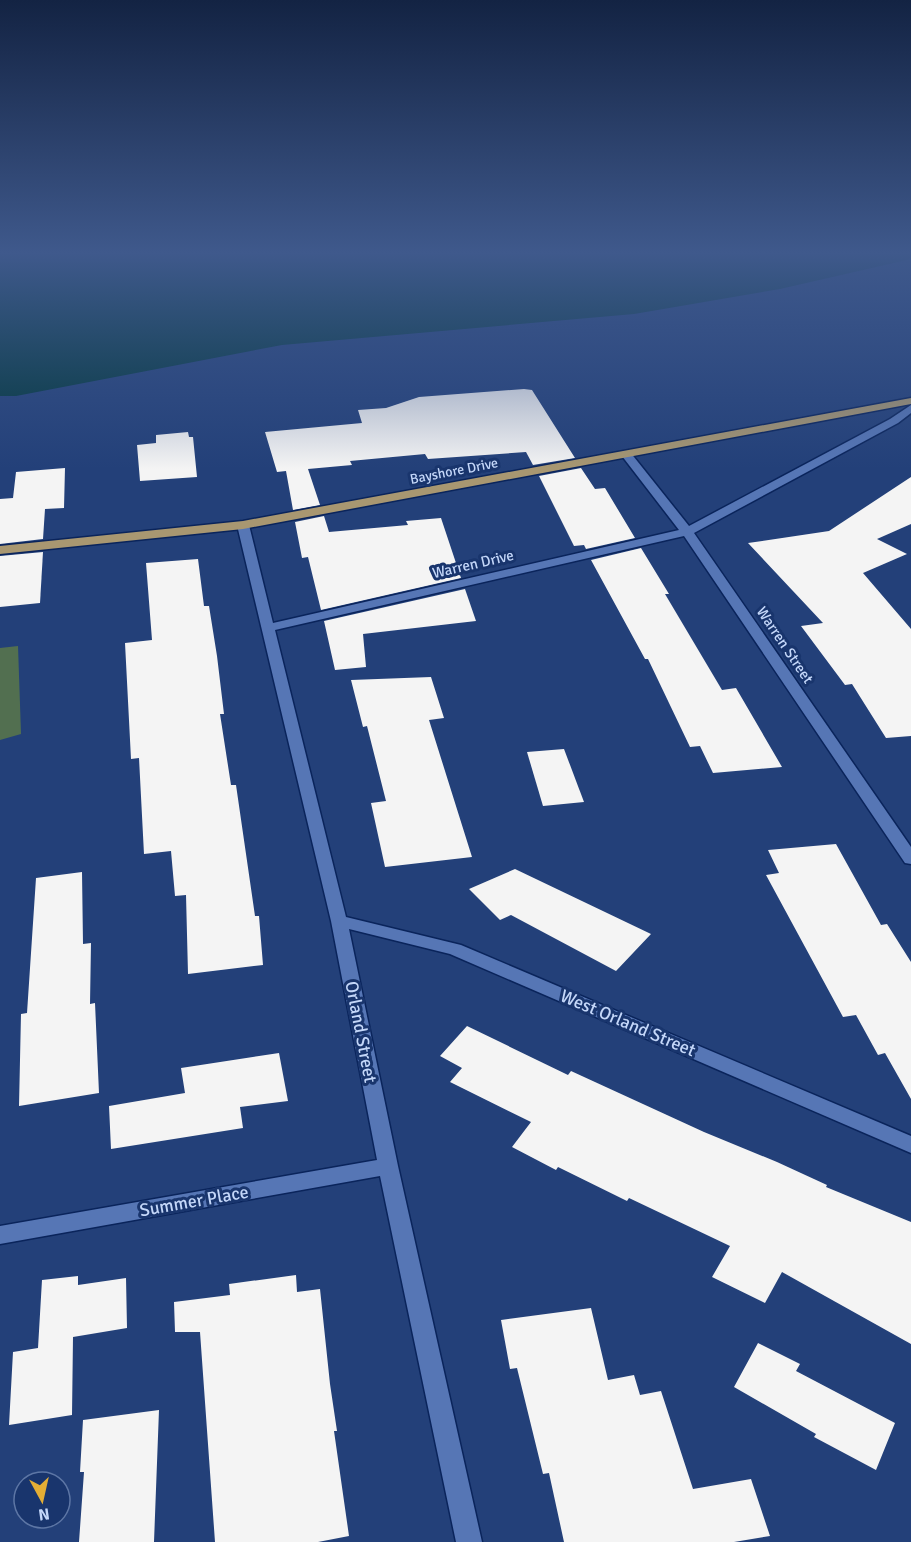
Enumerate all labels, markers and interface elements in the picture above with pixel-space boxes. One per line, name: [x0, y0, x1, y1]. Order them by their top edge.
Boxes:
street label: Bayshore Drive: [409, 454, 499, 488]
street label: Warren Drive: [430, 546, 516, 582]
street label: Warren Street: [753, 603, 817, 687]
street label: Orland Street: [340, 979, 382, 1085]
street label: West Orland Street: [557, 985, 699, 1061]
street label: Summer Place: [138, 1181, 250, 1221]
north arrow: [12, 1470, 72, 1530]
text: N: [37, 1503, 51, 1525]

